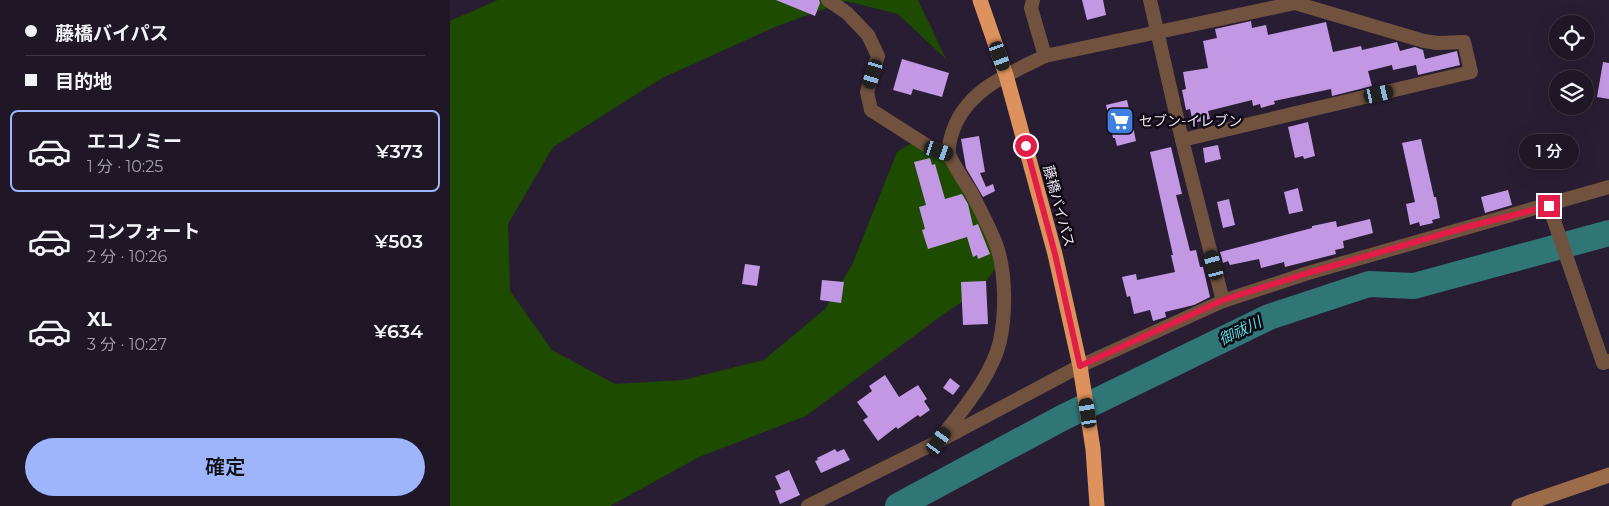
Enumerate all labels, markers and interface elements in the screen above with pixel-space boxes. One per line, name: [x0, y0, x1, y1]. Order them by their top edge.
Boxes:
map controls: [1549, 15, 1594, 115]
button: locate: [1549, 15, 1594, 60]
text: 藤橋バイパス: [55, 22, 169, 45]
car: [987, 39, 1012, 73]
car: [861, 57, 884, 91]
text: 目的地: [55, 70, 112, 93]
button: layers: [1549, 70, 1594, 115]
car: [1362, 83, 1395, 105]
supermarket icon: セブン-イレブン: [1105, 106, 1135, 136]
place label: セブン-イレブン: [1139, 112, 1242, 130]
icon: car: [27, 129, 72, 174]
text: エコノミー: [87, 130, 182, 153]
callout: 1 分: [1519, 134, 1579, 168]
route start: [1015, 135, 1037, 157]
car: [922, 139, 955, 163]
text: ¥373: [376, 140, 423, 163]
text: 1 分: [1536, 142, 1562, 161]
text: 1 分 · 10:25: [87, 157, 163, 176]
street label: 藤橋バイパス: [1039, 163, 1079, 249]
route end: [1538, 195, 1560, 217]
icon: car: [27, 219, 72, 264]
text: コンフォート: [87, 220, 200, 243]
text: ¥503: [375, 230, 423, 253]
text: 2 分 · 10:26: [87, 247, 167, 266]
car: [1202, 249, 1225, 281]
text: XL: [87, 308, 112, 331]
icon: car: [27, 309, 72, 354]
water label: 御祓川: [1215, 311, 1266, 349]
text: ¥634: [374, 320, 423, 343]
text: 3 分 · 10:27: [87, 335, 167, 354]
car: [1078, 397, 1097, 429]
car: [924, 424, 953, 458]
button: 確定: [25, 438, 425, 496]

